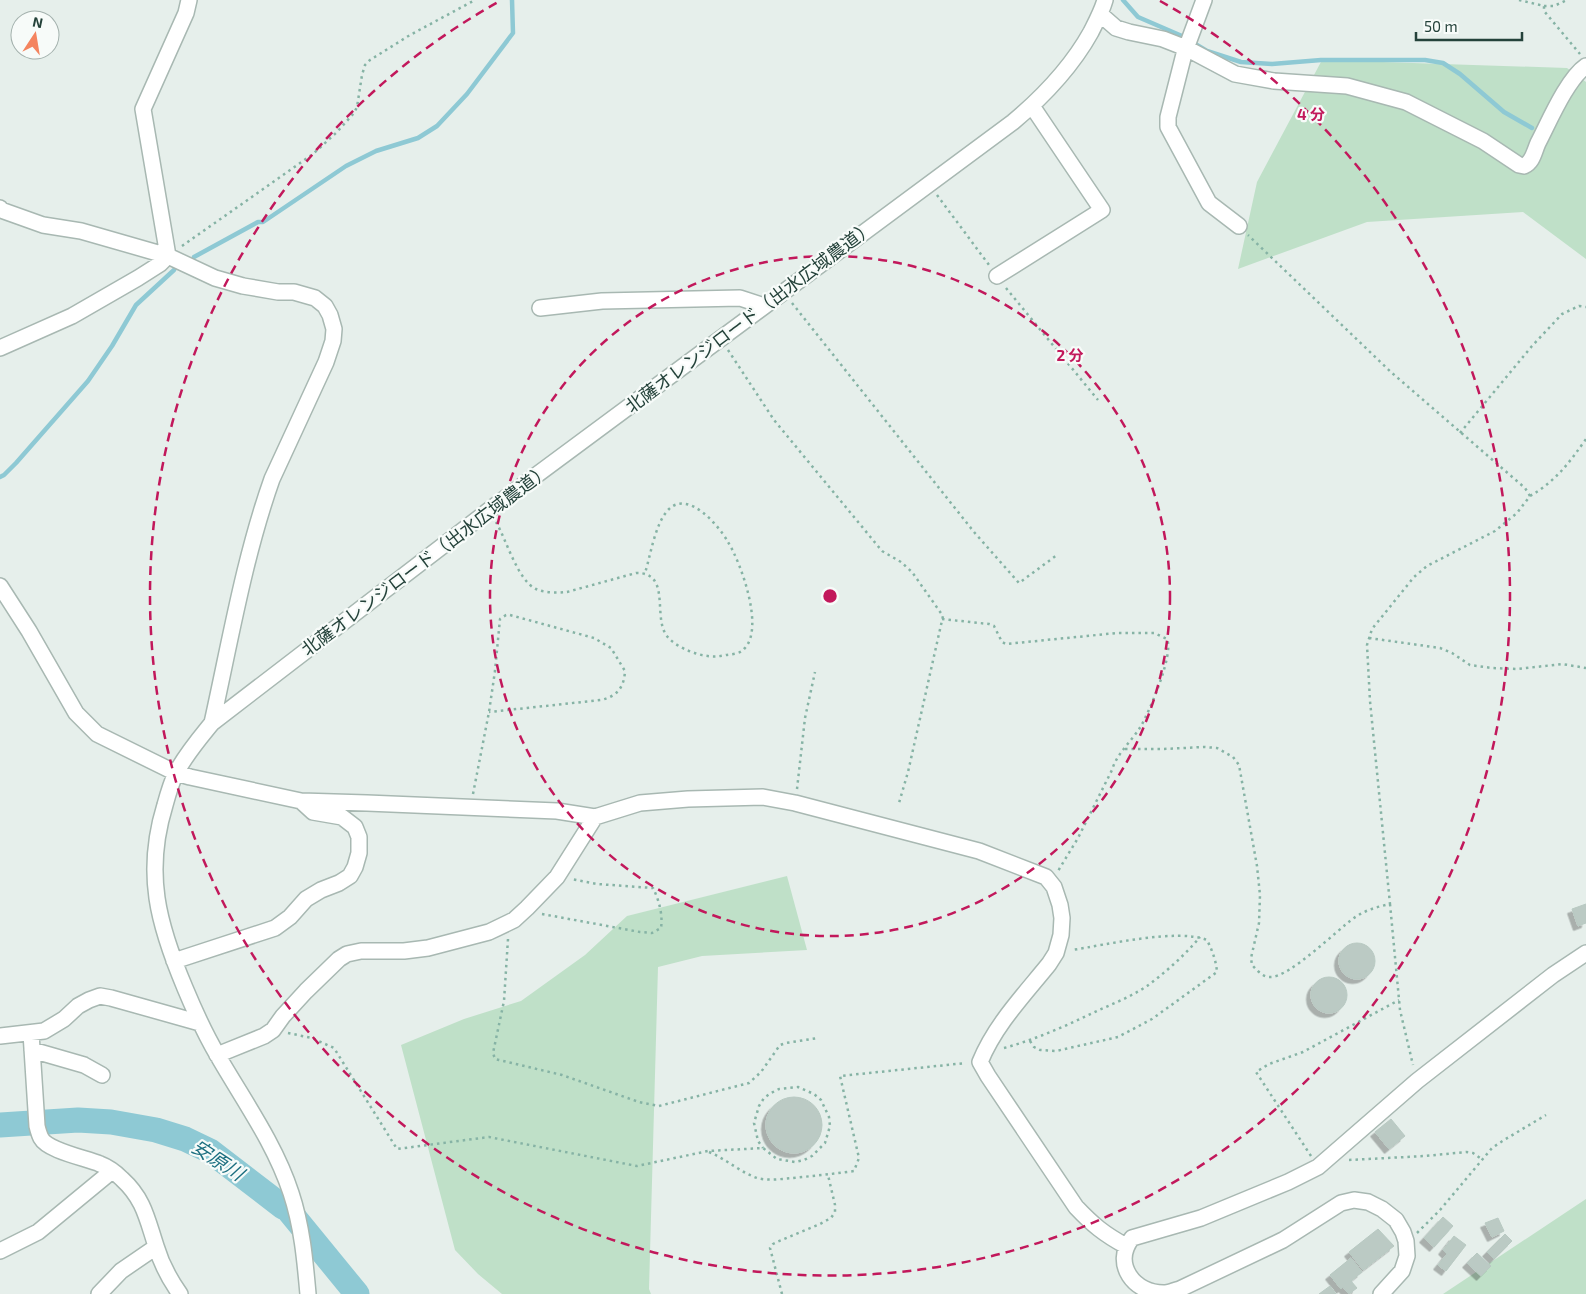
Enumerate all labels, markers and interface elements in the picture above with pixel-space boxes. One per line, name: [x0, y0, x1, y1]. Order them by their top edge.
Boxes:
north arrow: [10, 10, 60, 60]
scale bar: [1416, 10, 1522, 42]
text: N: [31, 12, 45, 31]
text: 50 m: [1424, 17, 1458, 35]
text: 4 分: [1297, 105, 1325, 123]
street label: 北薩オレンジロード（出水広域農道）: [621, 215, 878, 417]
text: 2 分: [1057, 346, 1083, 364]
street label: 北薩オレンジロード（出水広域農道）: [297, 458, 554, 660]
centre of rings: [821, 587, 839, 605]
water label: 安原川: [188, 1134, 250, 1186]

